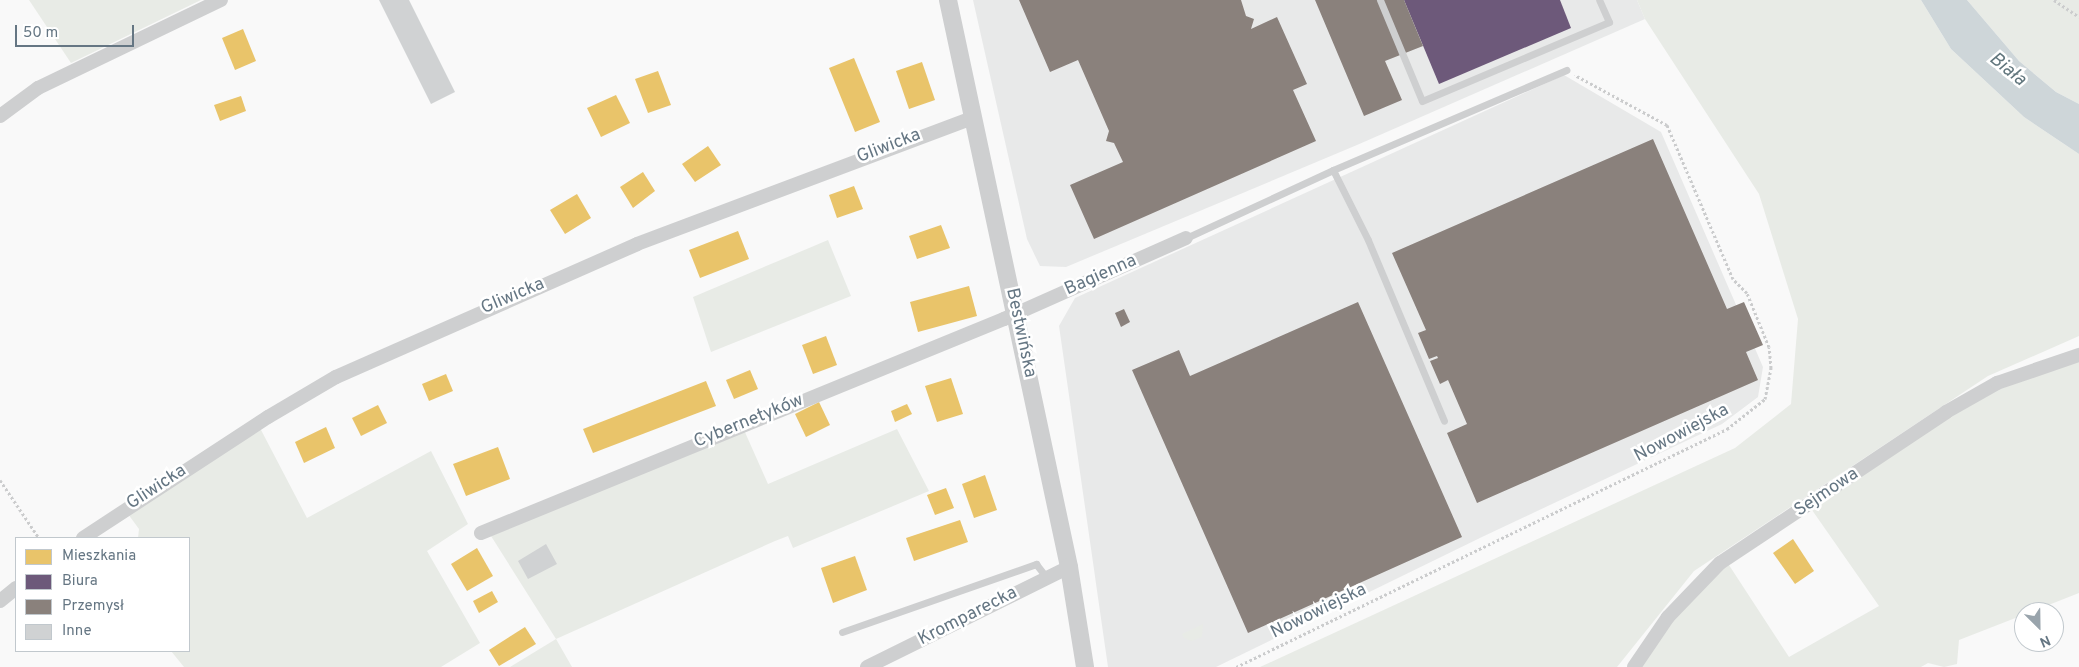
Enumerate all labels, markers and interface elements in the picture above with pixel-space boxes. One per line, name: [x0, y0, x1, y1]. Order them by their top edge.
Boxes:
scale bar: [18, 15, 136, 47]
text: 50 m: [23, 24, 58, 43]
water label: Biała: [1984, 48, 2030, 92]
street label: Gliwicka: [854, 125, 924, 169]
street label: Bagienna: [1062, 251, 1140, 301]
street label: Gliwicka: [478, 274, 548, 320]
street label: Bestwińska: [1000, 286, 1040, 380]
street label: Cybernetyków: [691, 390, 807, 454]
street label: Nowowiejska: [1631, 400, 1733, 468]
street label: Gliwicka: [123, 461, 191, 515]
street label: Sejmowa: [1791, 464, 1863, 522]
legend: [15, 537, 190, 652]
text: Mieszkania: [62, 547, 136, 566]
text: Biura: [62, 572, 98, 591]
street label: Nowowiejska: [1268, 580, 1370, 644]
street label: Kromparecka: [915, 583, 1021, 651]
text: Przemysł: [62, 597, 124, 616]
north arrow: [2014, 602, 2064, 652]
text: Inne: [62, 622, 92, 641]
text: N: [2037, 631, 2053, 650]

